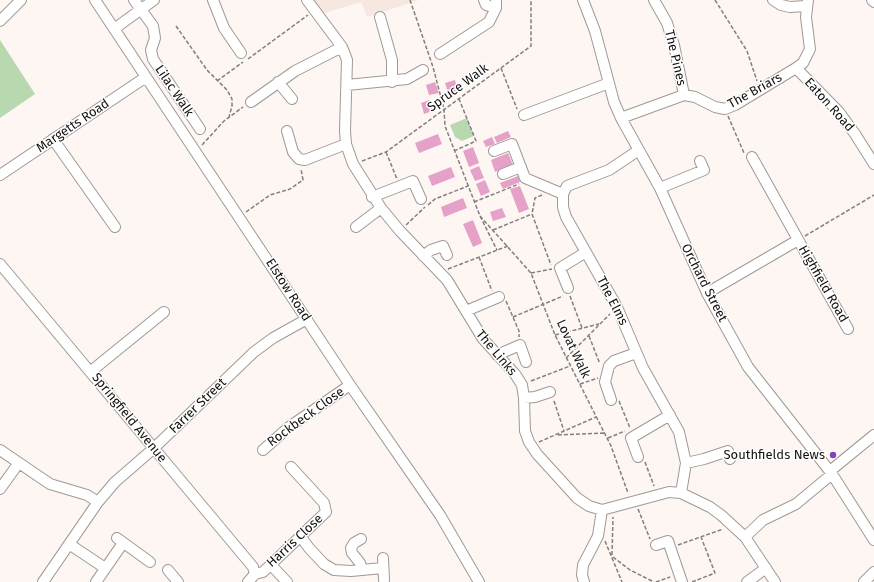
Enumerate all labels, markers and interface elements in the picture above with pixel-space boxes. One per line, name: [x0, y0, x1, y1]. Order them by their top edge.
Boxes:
street label: The Pines: [661, 29, 689, 87]
street label: Spruce Walk: [424, 61, 492, 115]
street label: Lilac Walk: [151, 62, 197, 120]
street label: The Briars: [725, 70, 785, 112]
street label: Eaton Road: [801, 75, 857, 135]
street label: Margetts Road: [34, 96, 112, 156]
street label: Orchard Street: [678, 241, 730, 325]
street label: Highfield Road: [795, 243, 851, 325]
street label: Elstow Road: [262, 256, 314, 324]
street label: The Elms: [593, 274, 631, 328]
street label: Lovat Walk: [553, 317, 593, 381]
street label: The Links: [472, 327, 520, 379]
street label: Springfield Avenue: [88, 370, 170, 466]
street label: Farrer Street: [166, 375, 230, 437]
street label: Rockbeck Close: [265, 384, 347, 450]
place label: Southfields News: [723, 447, 825, 463]
marker: Southfields News: [828, 450, 838, 460]
street label: Harris Close: [264, 511, 326, 571]

